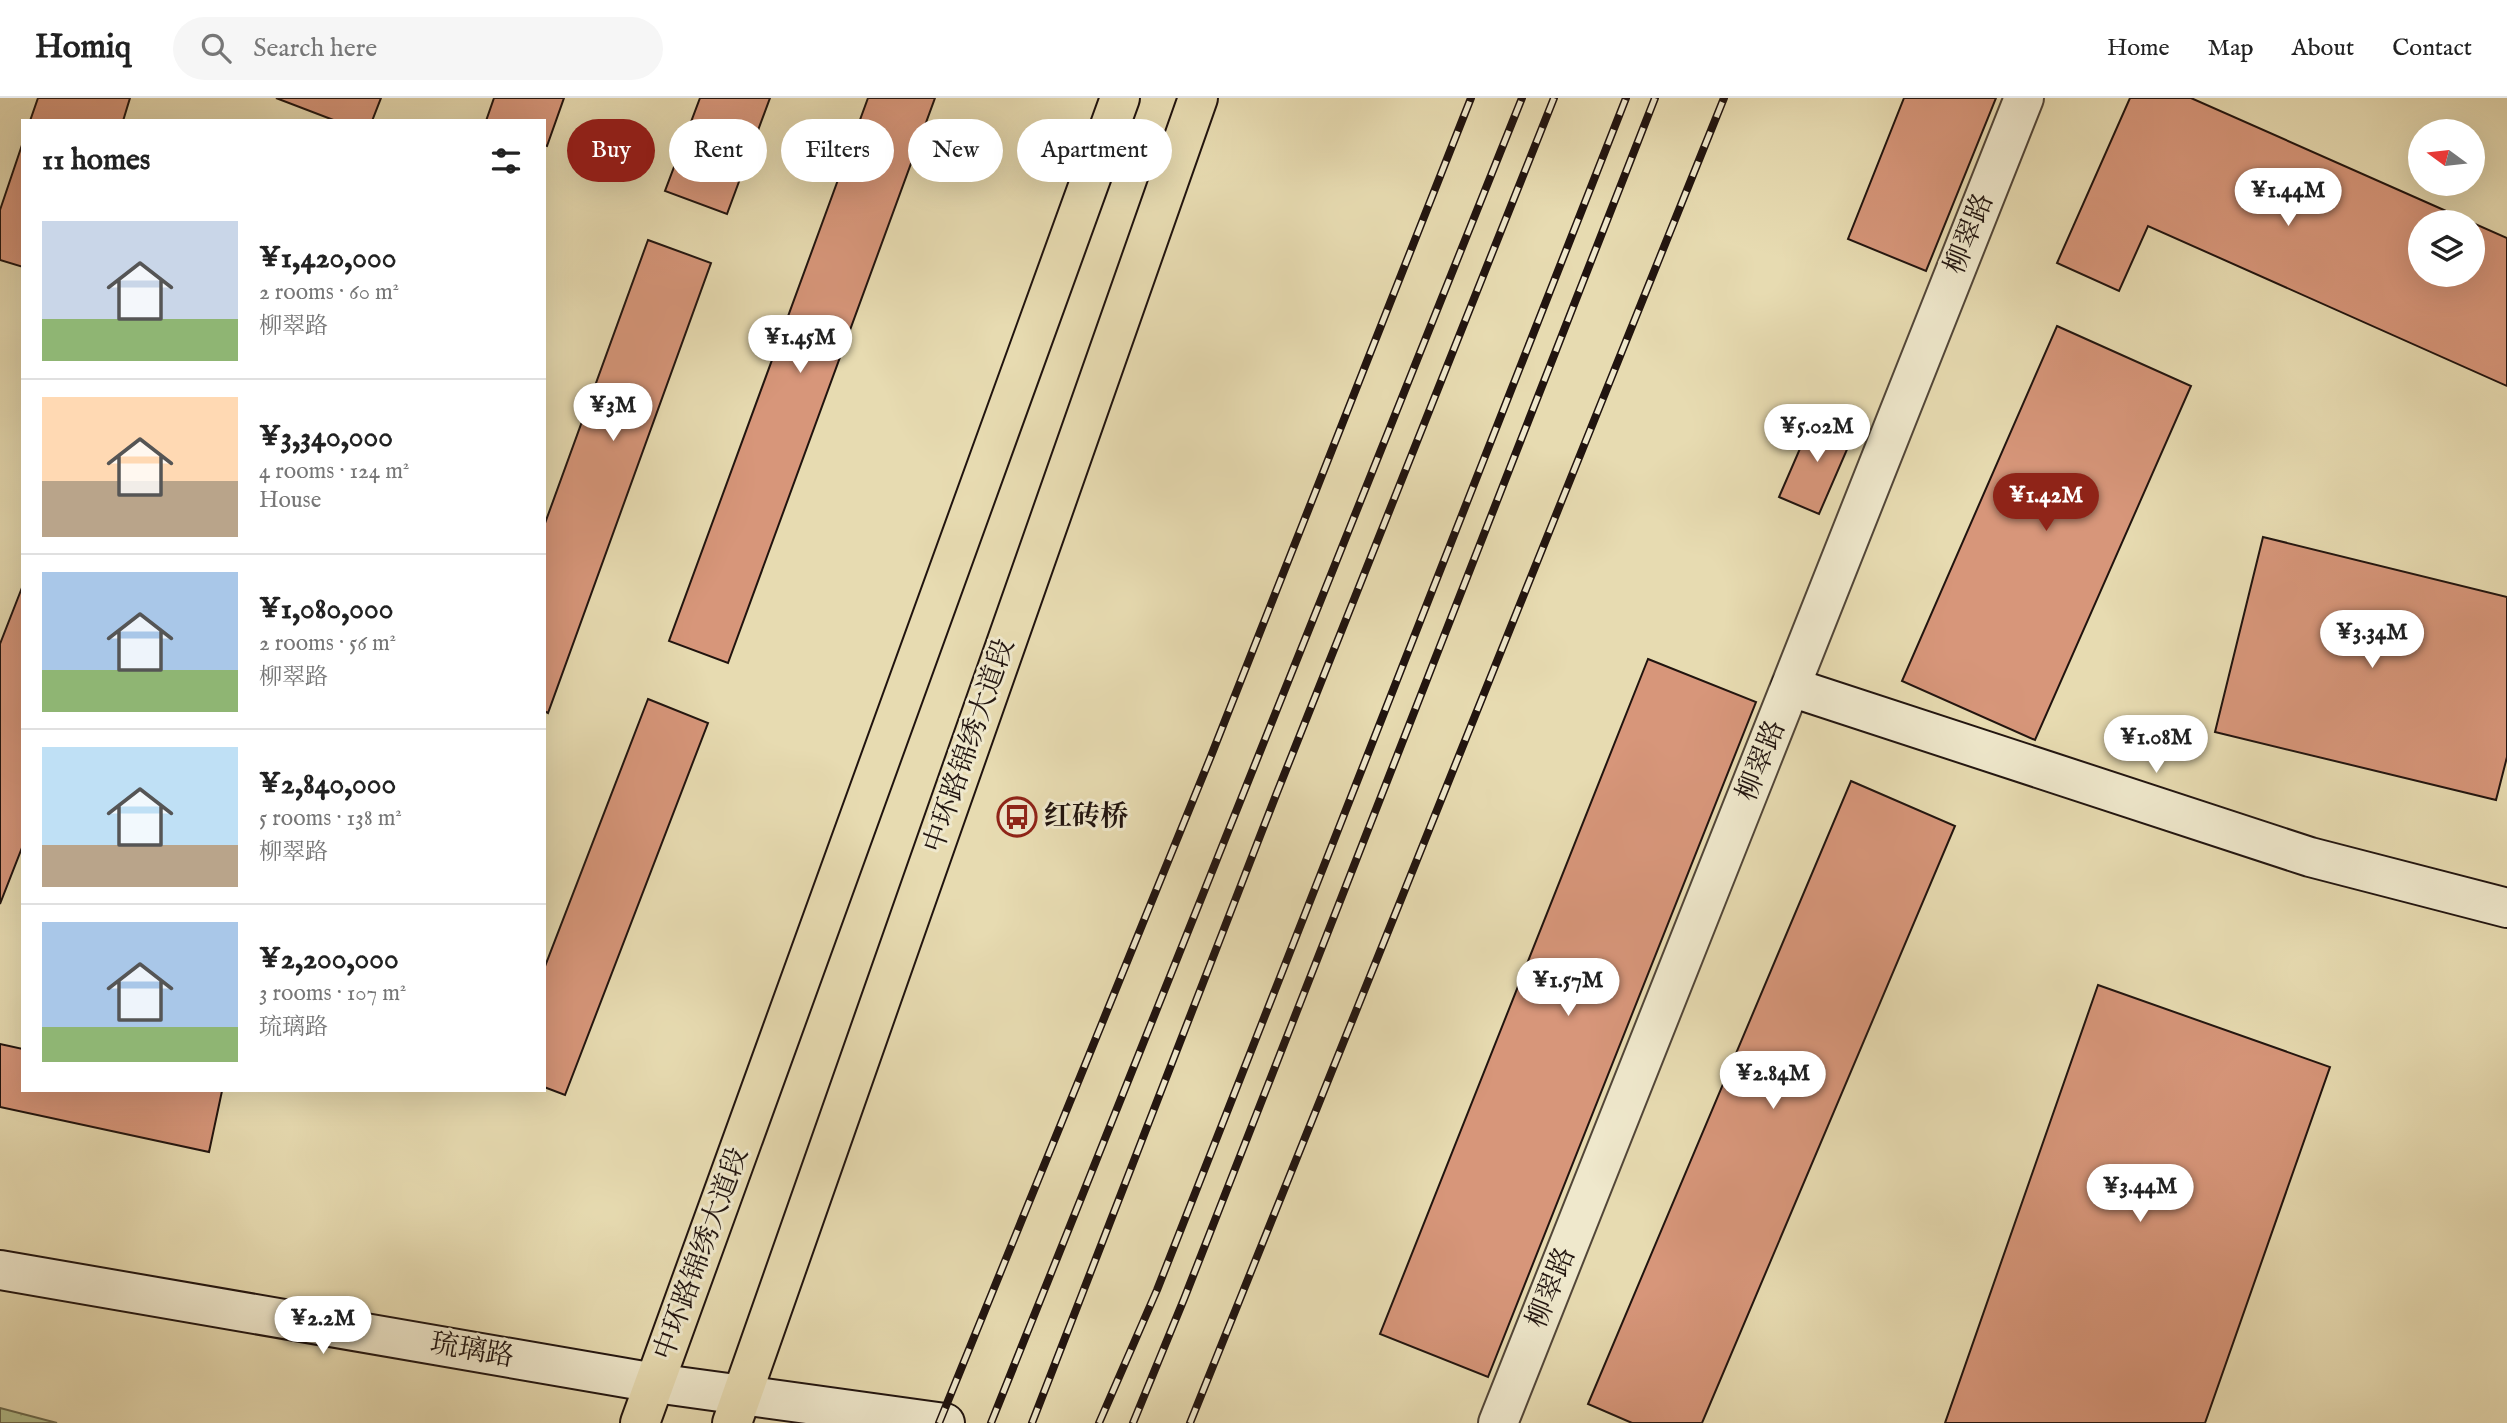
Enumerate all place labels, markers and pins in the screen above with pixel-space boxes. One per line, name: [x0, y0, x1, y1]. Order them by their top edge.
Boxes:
pin: ¥1.44M: [2231, 169, 2345, 228]
pin: ¥1.45M: [743, 316, 857, 375]
pin: ¥3M: [579, 384, 647, 443]
pin: ¥5.02M: [1760, 404, 1874, 464]
pin: ¥1.42M: [1989, 474, 2103, 533]
pin: ¥3.34M: [2315, 610, 2429, 670]
pin: ¥1.08M: [2099, 716, 2213, 775]
bus stop icon: 红砖桥: [996, 796, 1038, 838]
place label: 红砖桥: [1044, 800, 1128, 835]
pin: ¥1.57M: [1511, 958, 1625, 1018]
pin: ¥2.84M: [1716, 1052, 1830, 1111]
pin: ¥3.44M: [2083, 1164, 2197, 1224]
pin: ¥2.2M: [274, 1296, 372, 1356]

